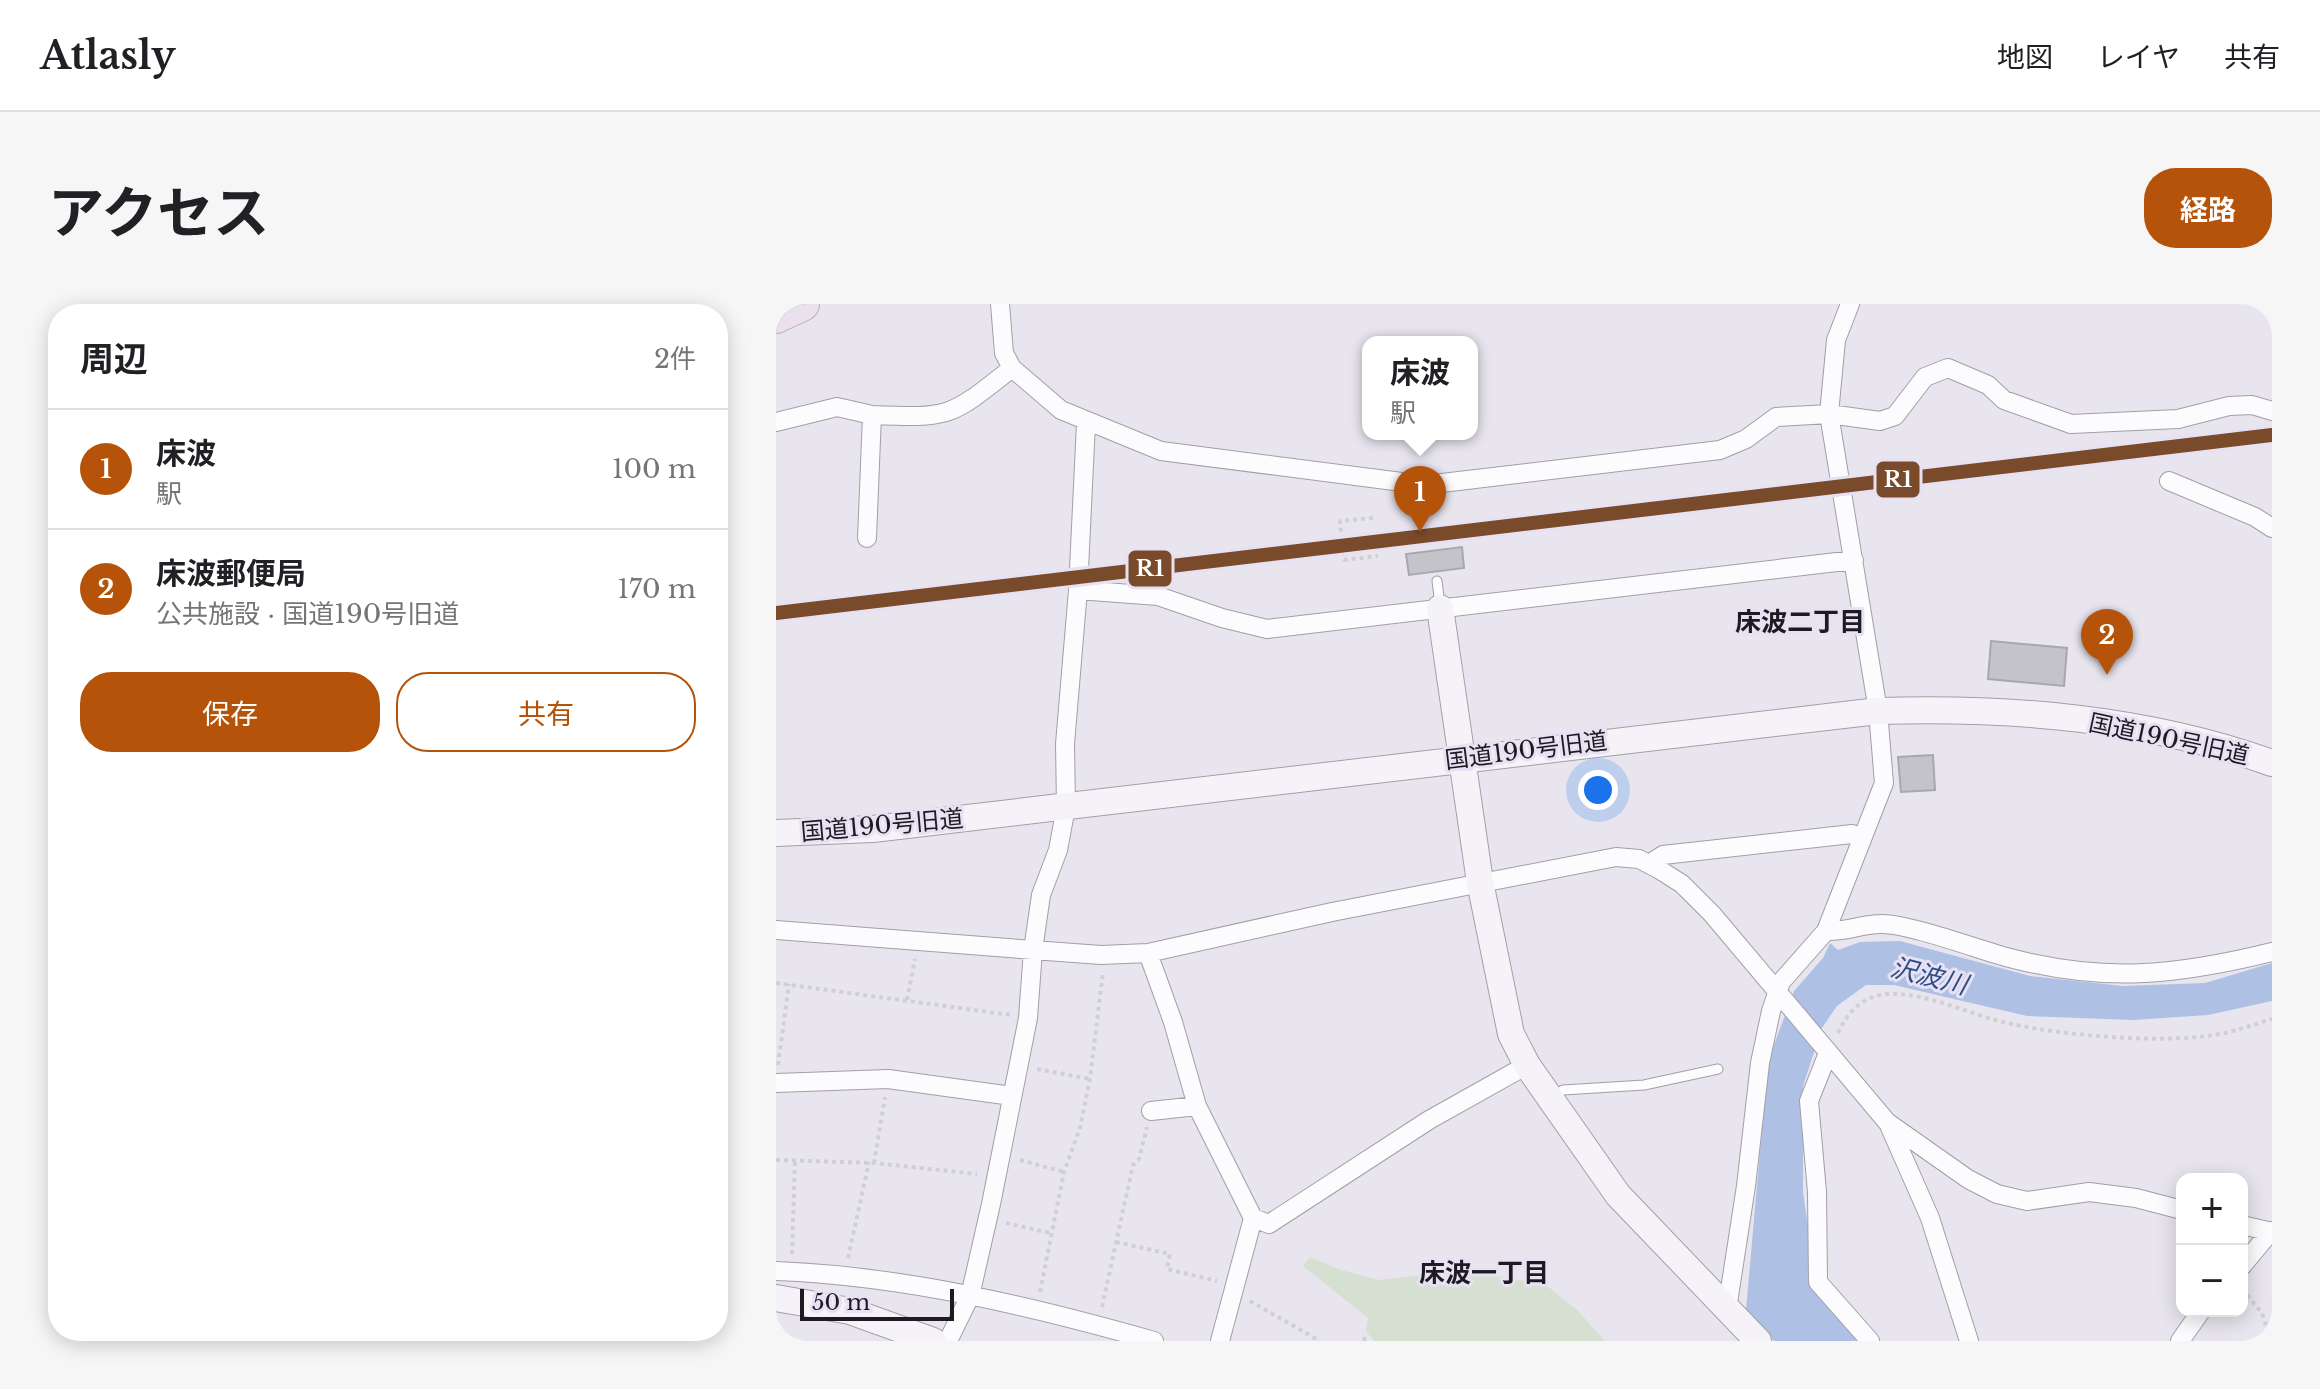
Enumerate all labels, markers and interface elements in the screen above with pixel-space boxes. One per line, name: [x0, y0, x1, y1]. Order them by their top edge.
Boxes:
text: Atlasly: [40, 32, 175, 79]
text: 地図: [1997, 40, 2053, 75]
text: レイヤ: [2097, 40, 2180, 75]
text: 共有: [2224, 40, 2280, 75]
button: 経路: [2144, 168, 2272, 248]
text: アクセス: [48, 179, 269, 248]
popup: [1362, 336, 1478, 440]
text: 周辺: [80, 338, 148, 380]
text: 2件: [654, 343, 696, 375]
text: 床波: [1390, 354, 1450, 391]
text: 駅: [1390, 397, 1416, 429]
text: 床波: [156, 435, 216, 472]
text: 1: [100, 453, 112, 485]
text: 100 m: [612, 453, 696, 485]
line badge: R1: [1875, 460, 1921, 499]
pin: 1: [1394, 466, 1446, 532]
text: R1: [1884, 466, 1913, 493]
text: 駅: [156, 478, 182, 510]
line badge: R1: [1127, 549, 1173, 588]
text: 床波郵便局: [156, 555, 306, 592]
text: R1: [1136, 555, 1165, 582]
text: 2: [98, 573, 114, 605]
text: 170 m: [617, 573, 696, 605]
text: 公共施設 · 国道190号旧道: [156, 598, 459, 630]
district label: 床波二丁目: [1735, 606, 1865, 638]
pin: 2: [2081, 609, 2133, 675]
button: 保存: [80, 672, 380, 752]
button: 共有: [396, 672, 696, 752]
street label: 国道190号旧道: [2086, 708, 2252, 770]
street label: 国道190号旧道: [1443, 726, 1609, 774]
your location: [1578, 770, 1618, 810]
street label: 国道190号旧道: [799, 803, 965, 847]
water label: 沢波川: [1887, 951, 1974, 1002]
map controls: [2176, 1173, 2248, 1317]
button: +: [2176, 1173, 2248, 1245]
button: −: [2176, 1245, 2248, 1317]
district label: 床波一丁目: [1419, 1257, 1549, 1289]
scale bar: [800, 1285, 954, 1321]
text: 50 m: [812, 1289, 870, 1316]

